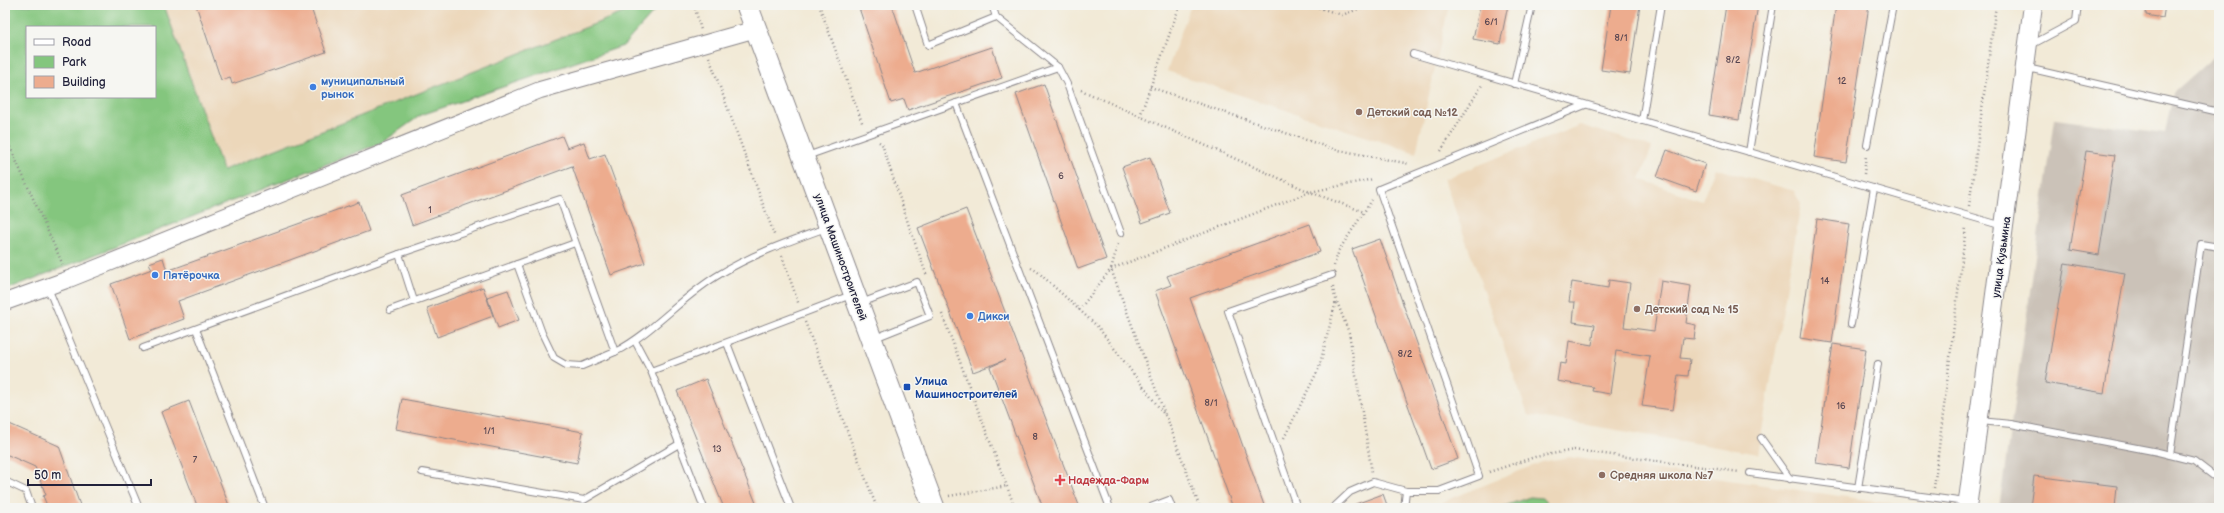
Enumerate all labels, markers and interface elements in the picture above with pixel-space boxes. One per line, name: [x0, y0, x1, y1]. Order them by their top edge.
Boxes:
house number: 6/1: [1484, 17, 1498, 28]
legend: [26, 26, 156, 98]
house number: 8/1: [1615, 33, 1627, 44]
text: Road: [62, 35, 91, 50]
text: Park: [62, 55, 86, 70]
house number: 8/2: [1726, 55, 1741, 66]
text: Building: [62, 75, 106, 90]
place label: муниципальный рынок: [321, 75, 405, 101]
house number: 12: [1838, 76, 1847, 87]
marker: муниципальный рынок: [308, 82, 318, 92]
place label: Детский сад №12: [1367, 106, 1458, 119]
marker: Детский сад №12: [1354, 107, 1364, 117]
house number: 6: [1058, 171, 1064, 182]
street label: улица Машиностроителей: [811, 192, 870, 322]
house number: 1: [428, 205, 432, 216]
street label: улица Кузьмина: [1989, 215, 2014, 299]
place label: Пятёрочка: [163, 269, 220, 282]
marker: Пятёрочка: [150, 270, 160, 280]
house number: 14: [1821, 276, 1830, 287]
place label: Детский сад № 15: [1645, 303, 1739, 316]
marker: Детский сад № 15: [1632, 304, 1642, 314]
place label: Дикси: [978, 310, 1010, 323]
marker: Дикси: [965, 311, 975, 321]
house number: 8/2: [1398, 349, 1413, 360]
place label: Улица Машиностроителей: [915, 375, 1017, 401]
marker: Улица Машиностроителей: [902, 382, 912, 392]
house number: 8/1: [1205, 398, 1217, 409]
house number: 16: [1837, 401, 1846, 412]
house number: 1/1: [483, 426, 495, 437]
house number: 8: [1032, 432, 1038, 443]
house number: 13: [712, 444, 722, 455]
house number: 7: [193, 455, 198, 466]
scale bar: [28, 461, 151, 487]
text: 50 m: [34, 468, 61, 483]
place label: Средняя школа №7: [1610, 469, 1713, 482]
marker: Средняя школа №7: [1597, 470, 1607, 480]
place label: Надежда-Фарм: [1068, 474, 1149, 487]
marker: Надежда-Фарм: [1055, 475, 1065, 485]

